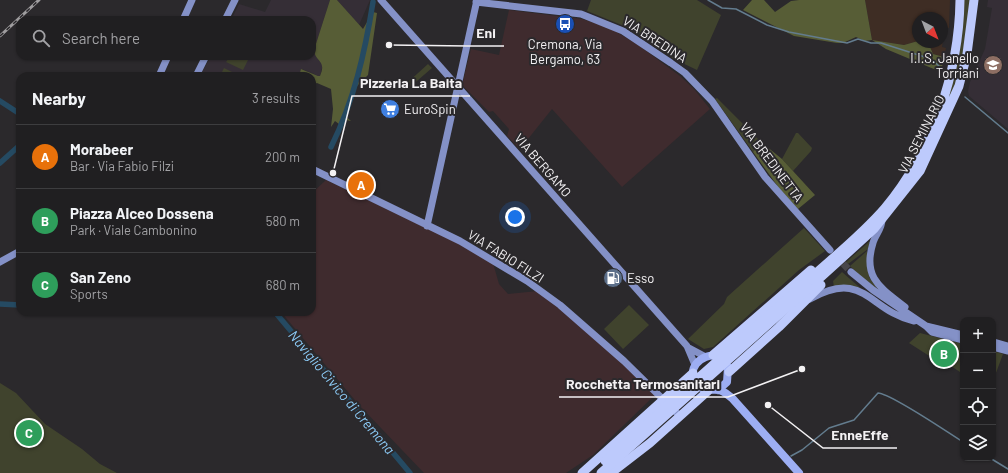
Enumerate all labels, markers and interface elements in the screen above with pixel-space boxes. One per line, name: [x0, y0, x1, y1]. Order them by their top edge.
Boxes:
street label: VIA BREDINA: [620, 12, 690, 66]
north arrow: [912, 12, 948, 48]
bus stop icon: Cremona, Via Bergamo, 63: [554, 13, 576, 35]
search box: [16, 16, 316, 60]
callout: Eni: [468, 20, 504, 46]
text: Eni: [476, 24, 496, 41]
icon: search: [30, 27, 52, 49]
text: Search here: [62, 29, 140, 47]
place label: Cremona, Via Bergamo, 63: [528, 36, 602, 67]
place label: I.I.S. Janello Torriani: [910, 50, 979, 81]
school or university icon: I.I.S. Janello Torriani: [982, 54, 1004, 76]
callout: Pizzeria La Baita: [352, 70, 470, 96]
text: Pizzeria La Baita: [360, 74, 462, 91]
text: Nearby: [32, 88, 86, 108]
text: 3 results: [252, 90, 300, 106]
street label: VIA SEMINARIO: [894, 92, 948, 176]
supermarket icon: EuroSpin: [379, 98, 401, 120]
place label: EuroSpin: [404, 101, 456, 117]
street label: VIA BREDINETTA: [737, 119, 807, 205]
street label: VIA BERGAMO: [511, 130, 575, 200]
text: Morabeer: [70, 140, 133, 158]
text: A: [41, 149, 49, 165]
text: 200 m: [265, 149, 300, 165]
text: Bar · Via Fabio Filzi: [70, 158, 174, 174]
pin: A: [348, 170, 374, 200]
text: Piazza Alceo Dossena: [70, 204, 214, 222]
your location: [505, 207, 525, 227]
text: B: [41, 213, 49, 229]
text: 580 m: [266, 213, 300, 229]
text: Park · Viale Cambonino: [70, 222, 197, 238]
street label: VIA FABIO FILZI: [465, 226, 547, 286]
fuel station icon: Esso: [602, 267, 624, 289]
text: San Zeno: [70, 268, 131, 286]
place label: Esso: [627, 270, 654, 286]
text: C: [41, 277, 49, 293]
text: 680 m: [266, 277, 300, 293]
text: Sports: [70, 286, 108, 302]
map controls: [960, 317, 996, 461]
button: +: [960, 317, 996, 353]
water label: Naviglio Civico di Cremona: [285, 327, 399, 457]
pin: B: [931, 339, 957, 369]
button: −: [960, 353, 996, 389]
callout: Rocchetta Termosanitari: [559, 371, 728, 397]
text: Rocchetta Termosanitari: [566, 375, 720, 392]
button: locate: [960, 389, 996, 425]
pin: C: [16, 418, 42, 448]
callout: EnneEffe: [823, 422, 897, 448]
button: layers: [960, 425, 996, 461]
text: EnneEffe: [831, 426, 889, 443]

